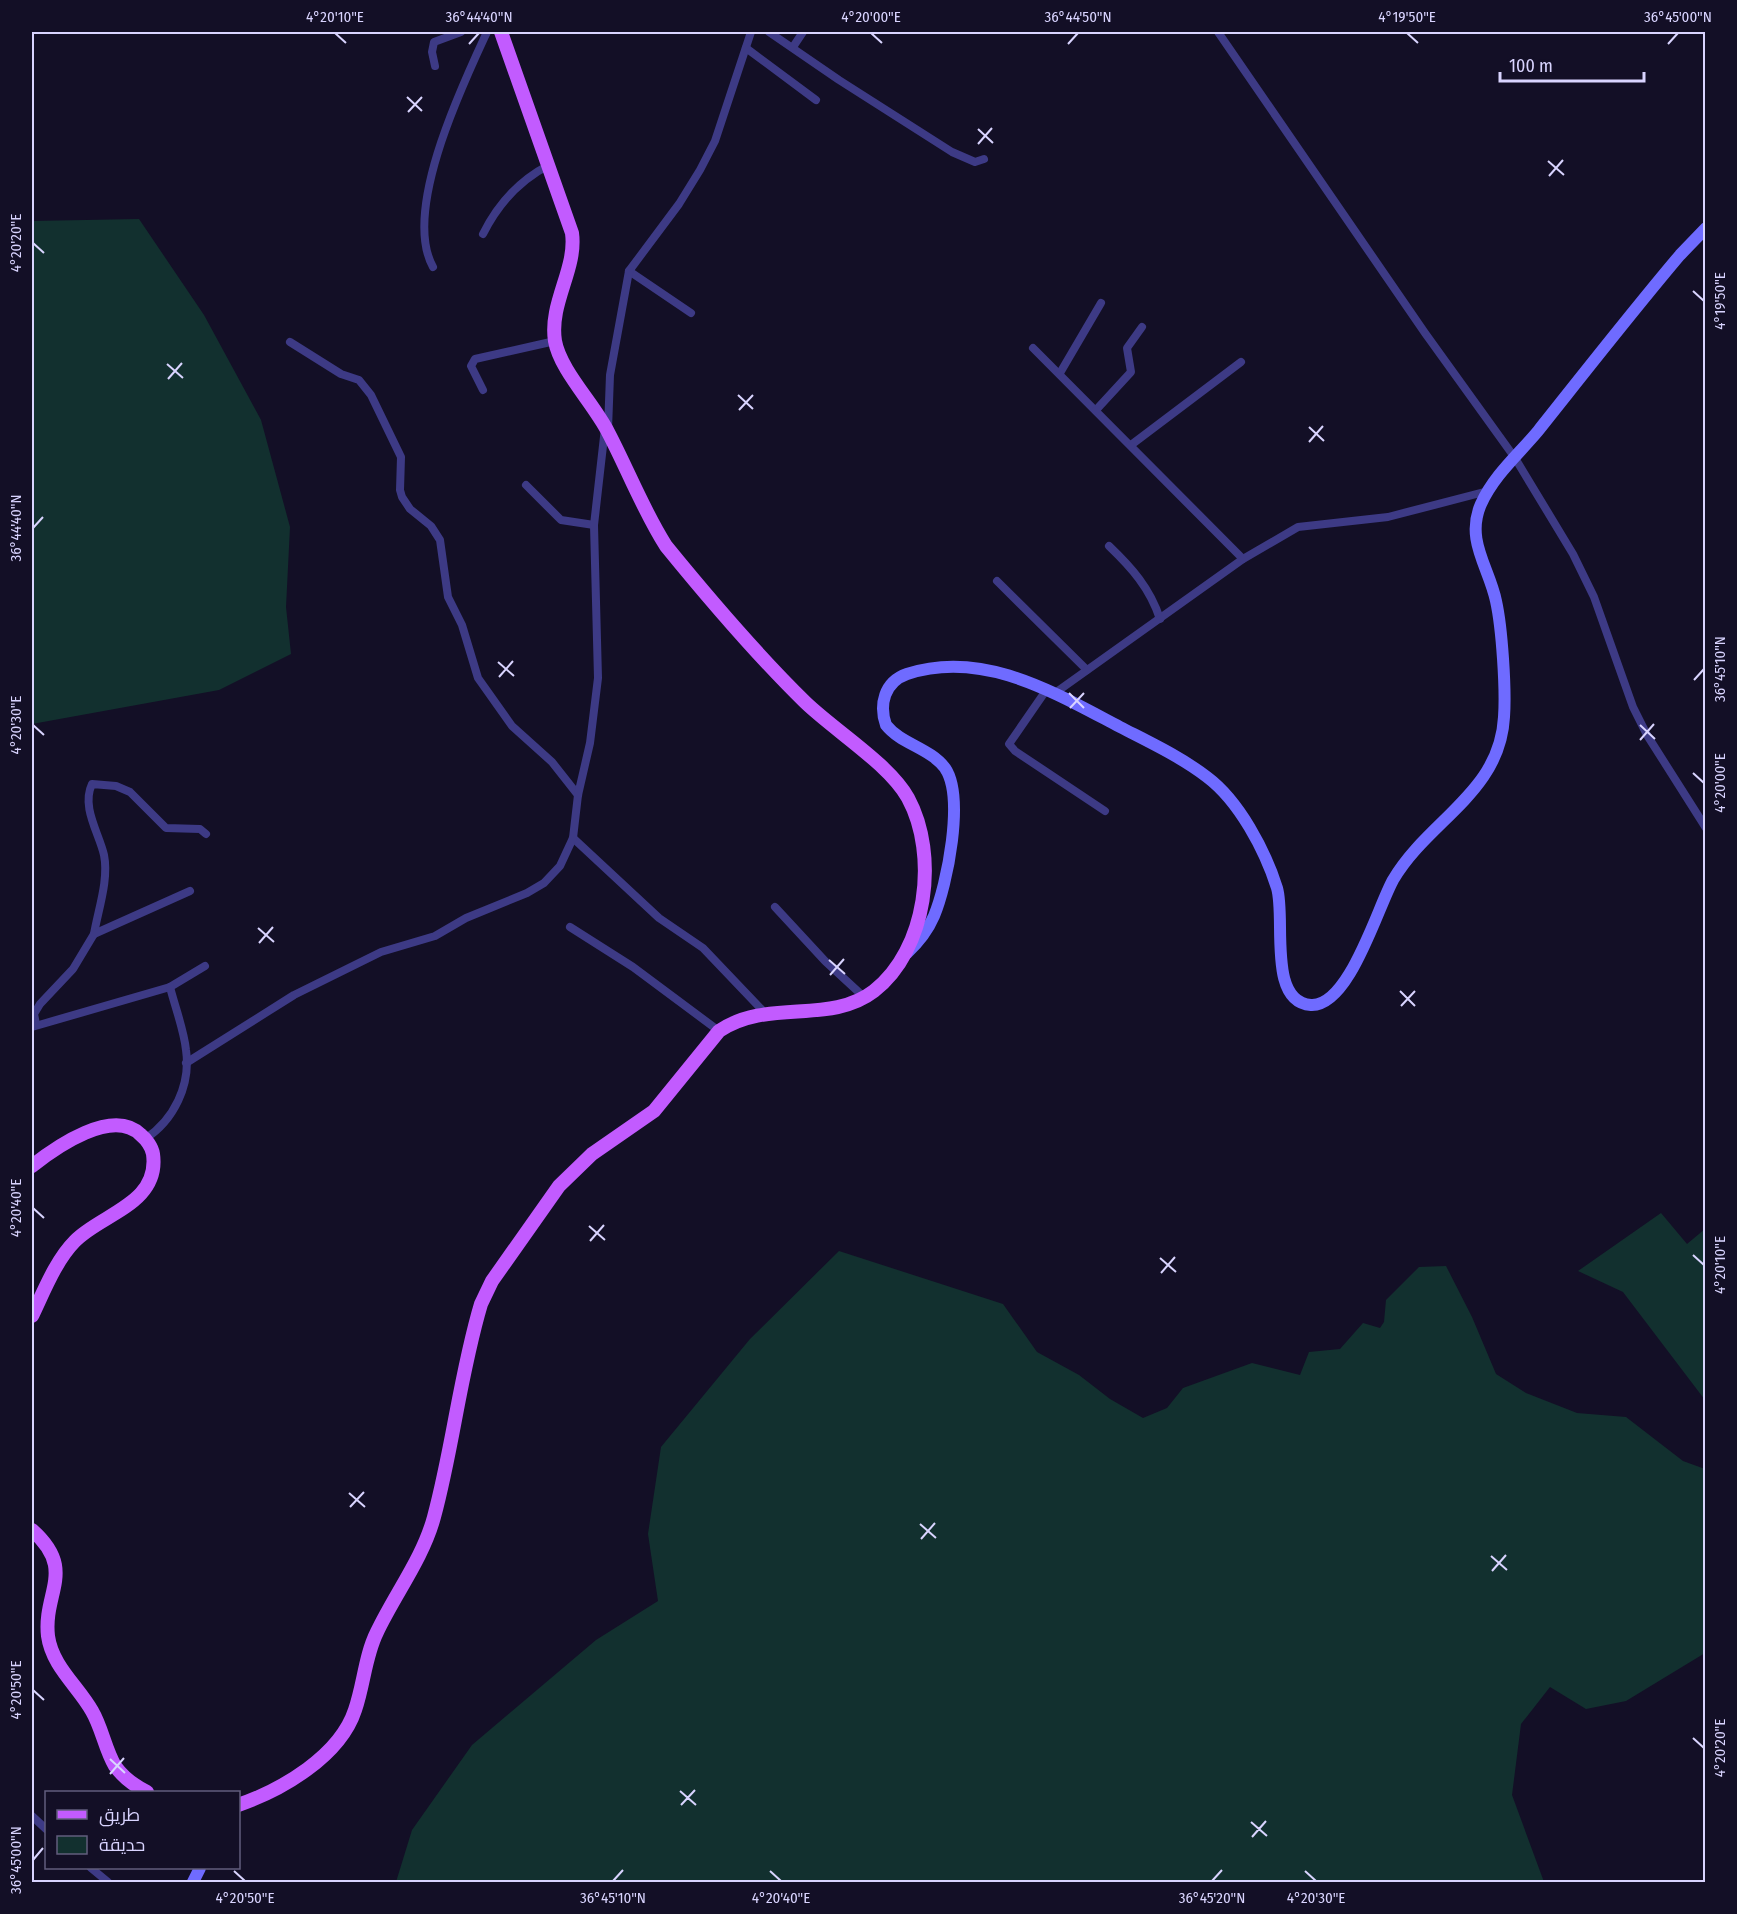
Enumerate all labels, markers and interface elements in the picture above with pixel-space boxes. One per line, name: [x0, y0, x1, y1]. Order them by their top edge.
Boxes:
text: 4°20'10"E: [306, 8, 364, 26]
text: 36°44'40"N: [446, 8, 513, 26]
text: 4°20'00"E: [841, 8, 901, 26]
text: 36°44'50"N: [1044, 8, 1112, 26]
text: 4°19'50"E: [1378, 8, 1436, 26]
text: 36°45'00"N: [1644, 8, 1712, 26]
scale bar: [1500, 45, 1644, 83]
text: 100 m: [1509, 55, 1553, 77]
text: 4°20'20"E: [7, 214, 25, 272]
text: 4°19'50"E: [1711, 272, 1729, 330]
text: 36°44'40"N: [7, 495, 25, 562]
text: 36°45'10"N: [1711, 636, 1729, 702]
text: 4°20'30"E: [7, 696, 25, 754]
text: 4°20'00"E: [1711, 753, 1729, 813]
text: 4°20'40"E: [7, 1179, 25, 1237]
text: 4°20'10"E: [1711, 1236, 1729, 1294]
text: 4°20'50"E: [7, 1661, 25, 1719]
text: 4°20'20"E: [1711, 1719, 1729, 1777]
legend: [45, 1791, 240, 1869]
text: طريق: [99, 1804, 140, 1827]
text: 36°45'00"N: [7, 1826, 25, 1894]
text: حديقة: [99, 1834, 145, 1856]
text: 4°20'50"E: [216, 1889, 274, 1907]
text: 36°45'10"N: [580, 1889, 646, 1907]
text: 4°20'40"E: [752, 1889, 810, 1907]
text: 36°45'20"N: [1179, 1889, 1245, 1907]
text: 4°20'30"E: [1287, 1889, 1345, 1907]

